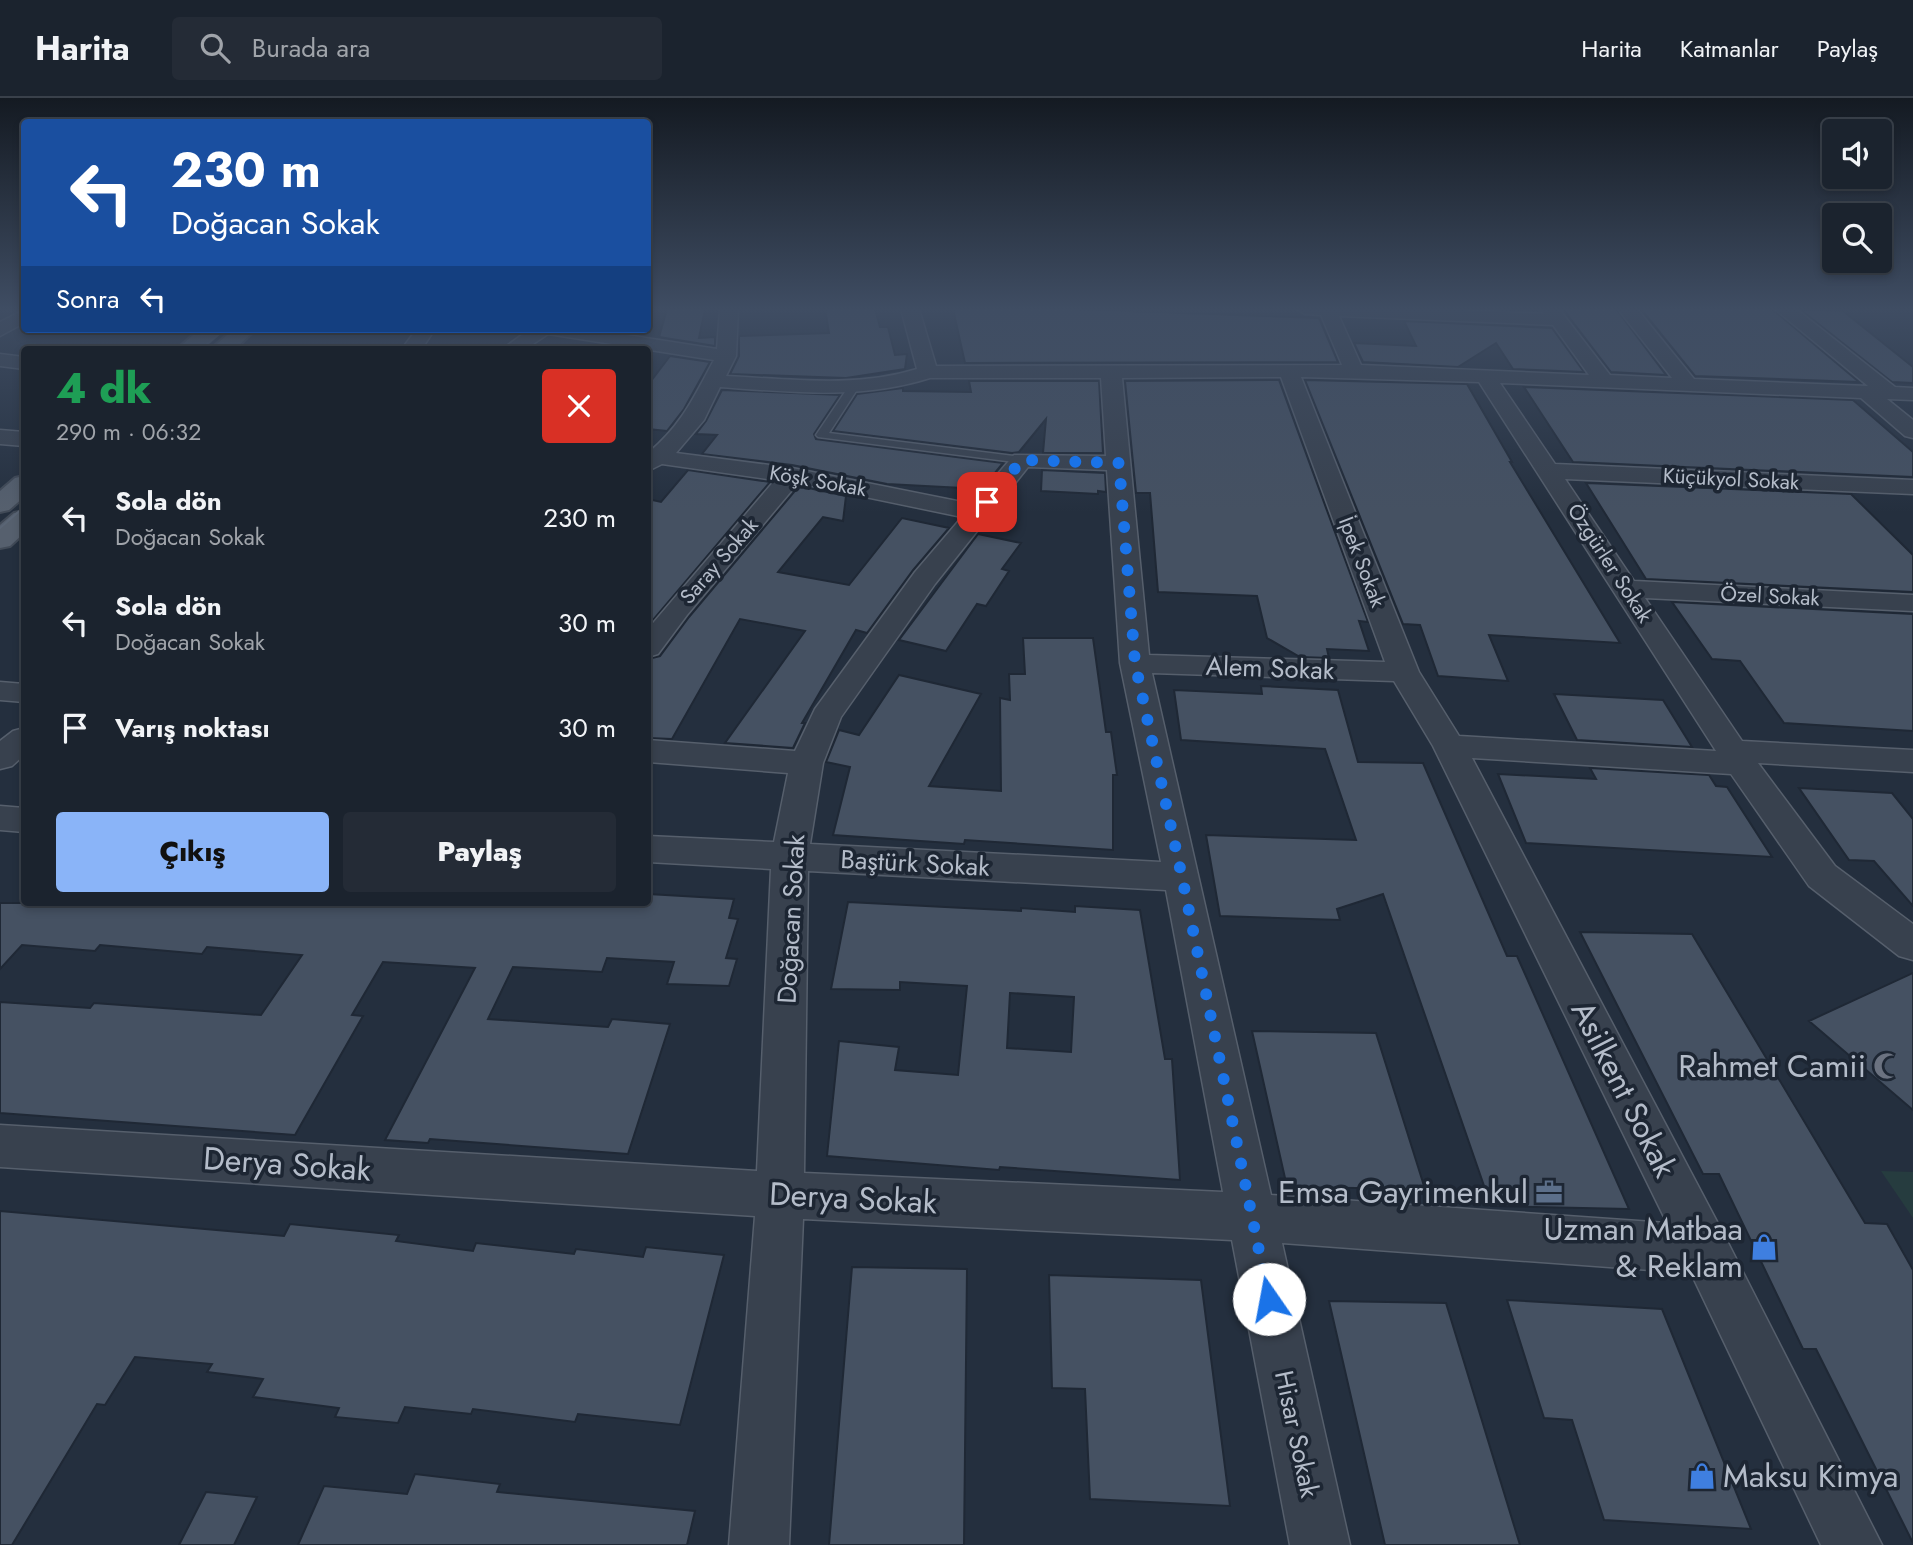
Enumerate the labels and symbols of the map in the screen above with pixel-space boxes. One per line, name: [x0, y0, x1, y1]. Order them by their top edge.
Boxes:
street label: Köşk Sokak: [767, 458, 870, 504]
street label: Küçükyol Sokak: [1662, 460, 1801, 498]
pin: [957, 472, 1017, 532]
street label: Özgürler Sokak: [1560, 497, 1660, 629]
street label: Saray Sokak: [673, 511, 766, 611]
street label: İpek Sokak: [1331, 512, 1393, 612]
street label: Özel Sokak: [1720, 578, 1821, 614]
street label: Alem Sokak: [1205, 647, 1335, 689]
street label: Doğacan Sokak: [768, 833, 814, 1005]
street label: Baştürk Sokak: [839, 840, 991, 886]
street label: Asilkent Sokak: [1560, 993, 1689, 1186]
place label: Rahmet Camii: [1678, 1043, 1866, 1089]
mosque icon: Rahmet Camii: [1872, 1051, 1902, 1081]
street label: Derya Sokak: [202, 1135, 373, 1193]
place label: Emsa Gayrimenkul: [1278, 1169, 1528, 1215]
street label: Derya Sokak: [768, 1171, 939, 1225]
office icon: Emsa Gayrimenkul: [1534, 1177, 1564, 1207]
place label: Uzman Matbaa & Reklam: [1543, 1206, 1743, 1289]
shop icon: Uzman Matbaa & Reklam: [1749, 1232, 1779, 1262]
position arrow: [1232, 1262, 1306, 1336]
street label: Hisar Sokak: [1265, 1367, 1329, 1502]
place label: Maksu Kimya: [1723, 1453, 1898, 1499]
shop icon: Maksu Kimya: [1687, 1461, 1717, 1491]

